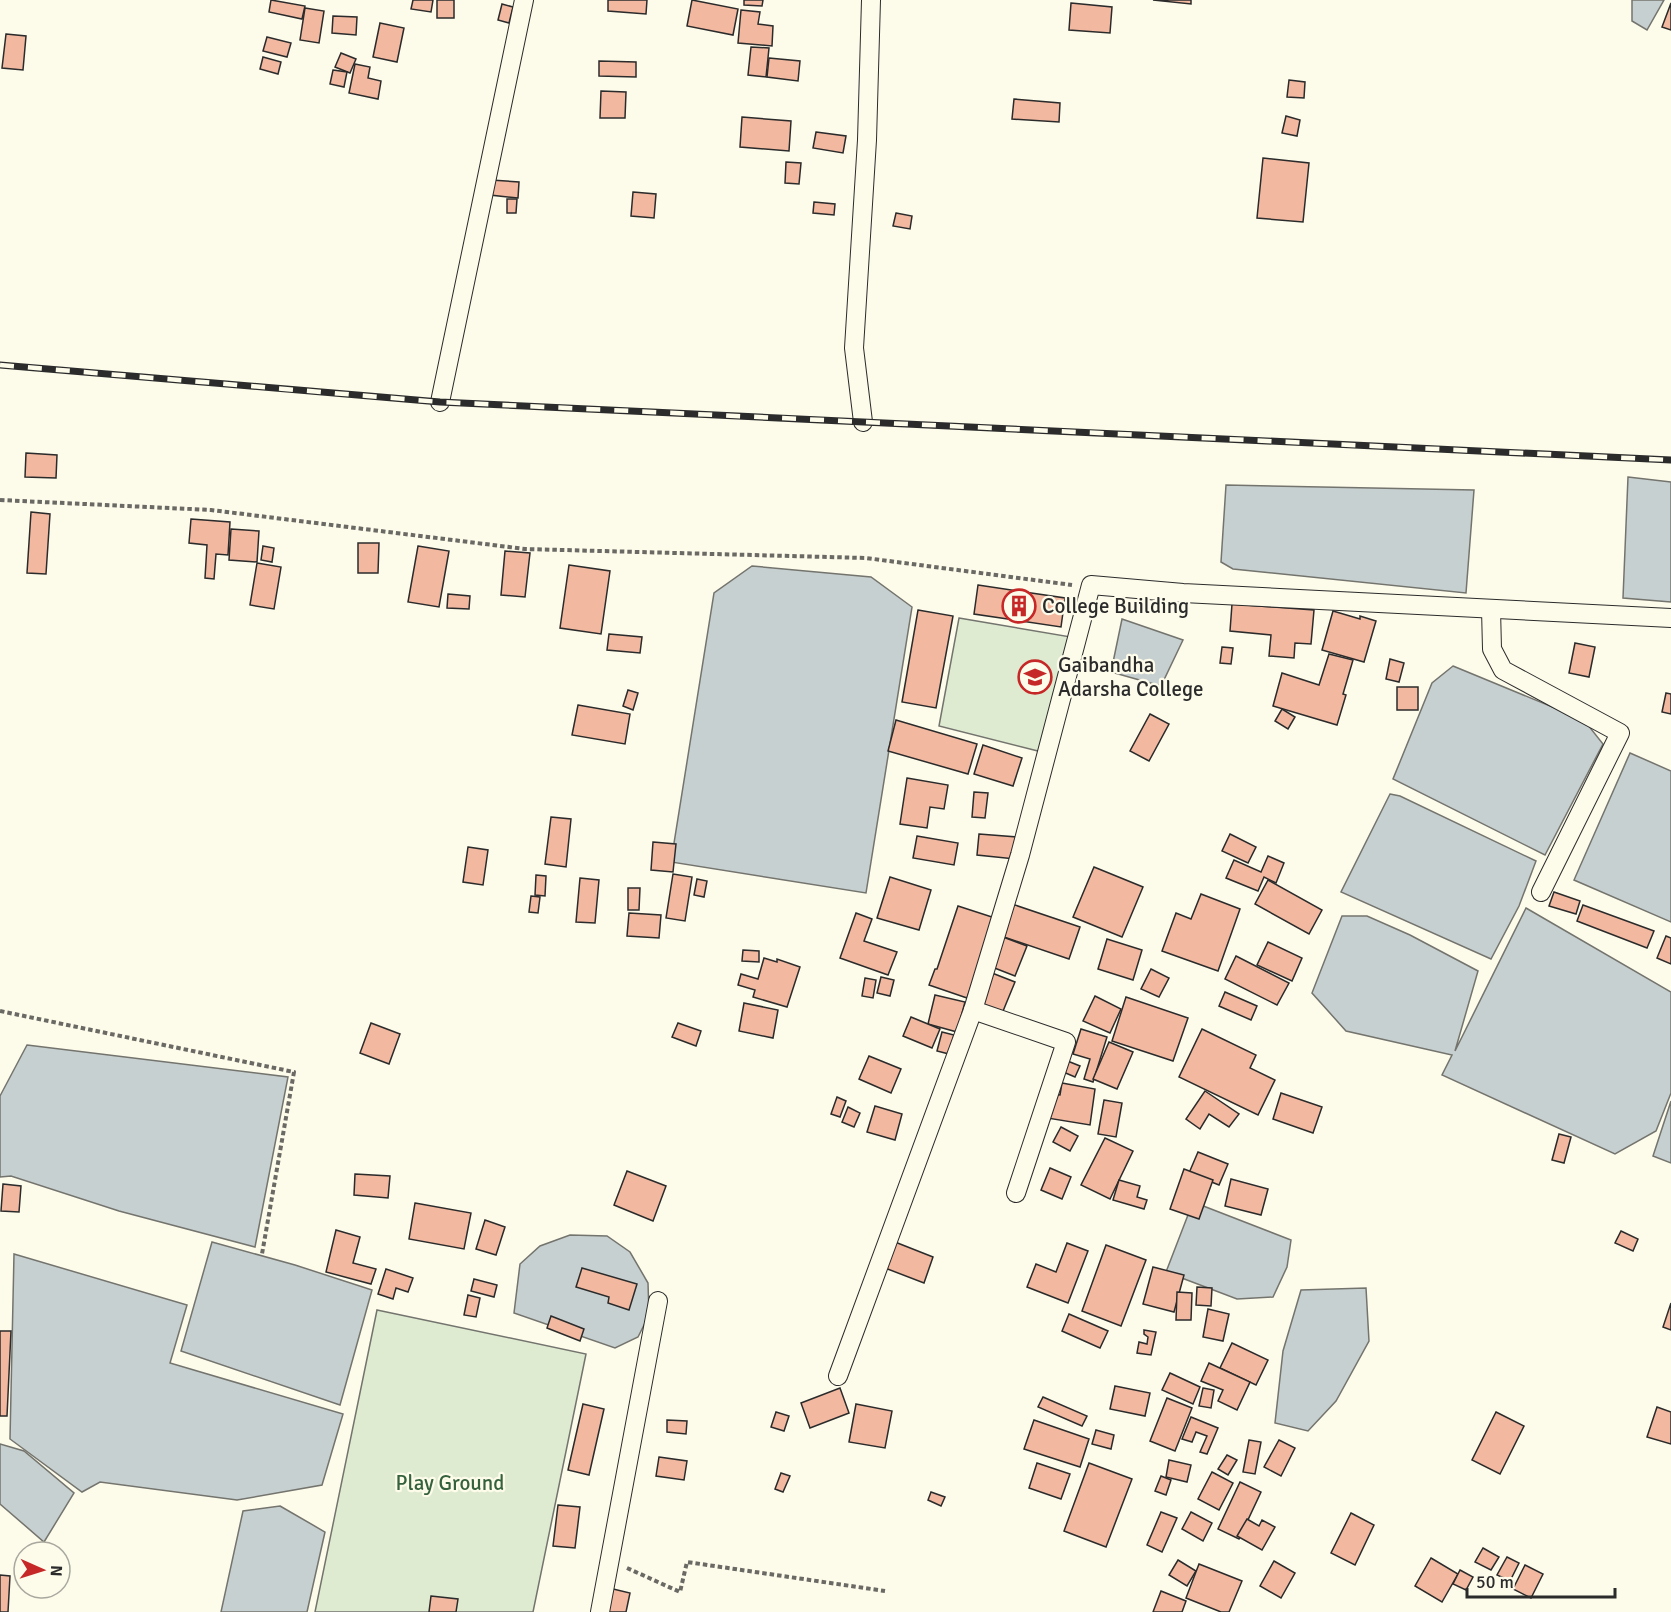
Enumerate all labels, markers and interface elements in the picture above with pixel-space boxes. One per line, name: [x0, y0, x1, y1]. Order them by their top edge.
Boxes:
building icon: College Building: [1001, 588, 1037, 624]
place label: College Building: [1042, 593, 1189, 619]
place label: Gaibandha Adarsha College: [1058, 652, 1204, 702]
school or university icon: Gaibandha Adarsha College: [1017, 659, 1053, 695]
park label: Play Ground: [396, 1470, 504, 1496]
north arrow: [12, 1540, 72, 1600]
scale bar: [1467, 1561, 1616, 1599]
text: N: [46, 1565, 66, 1577]
text: 50 m: [1476, 1571, 1514, 1593]

